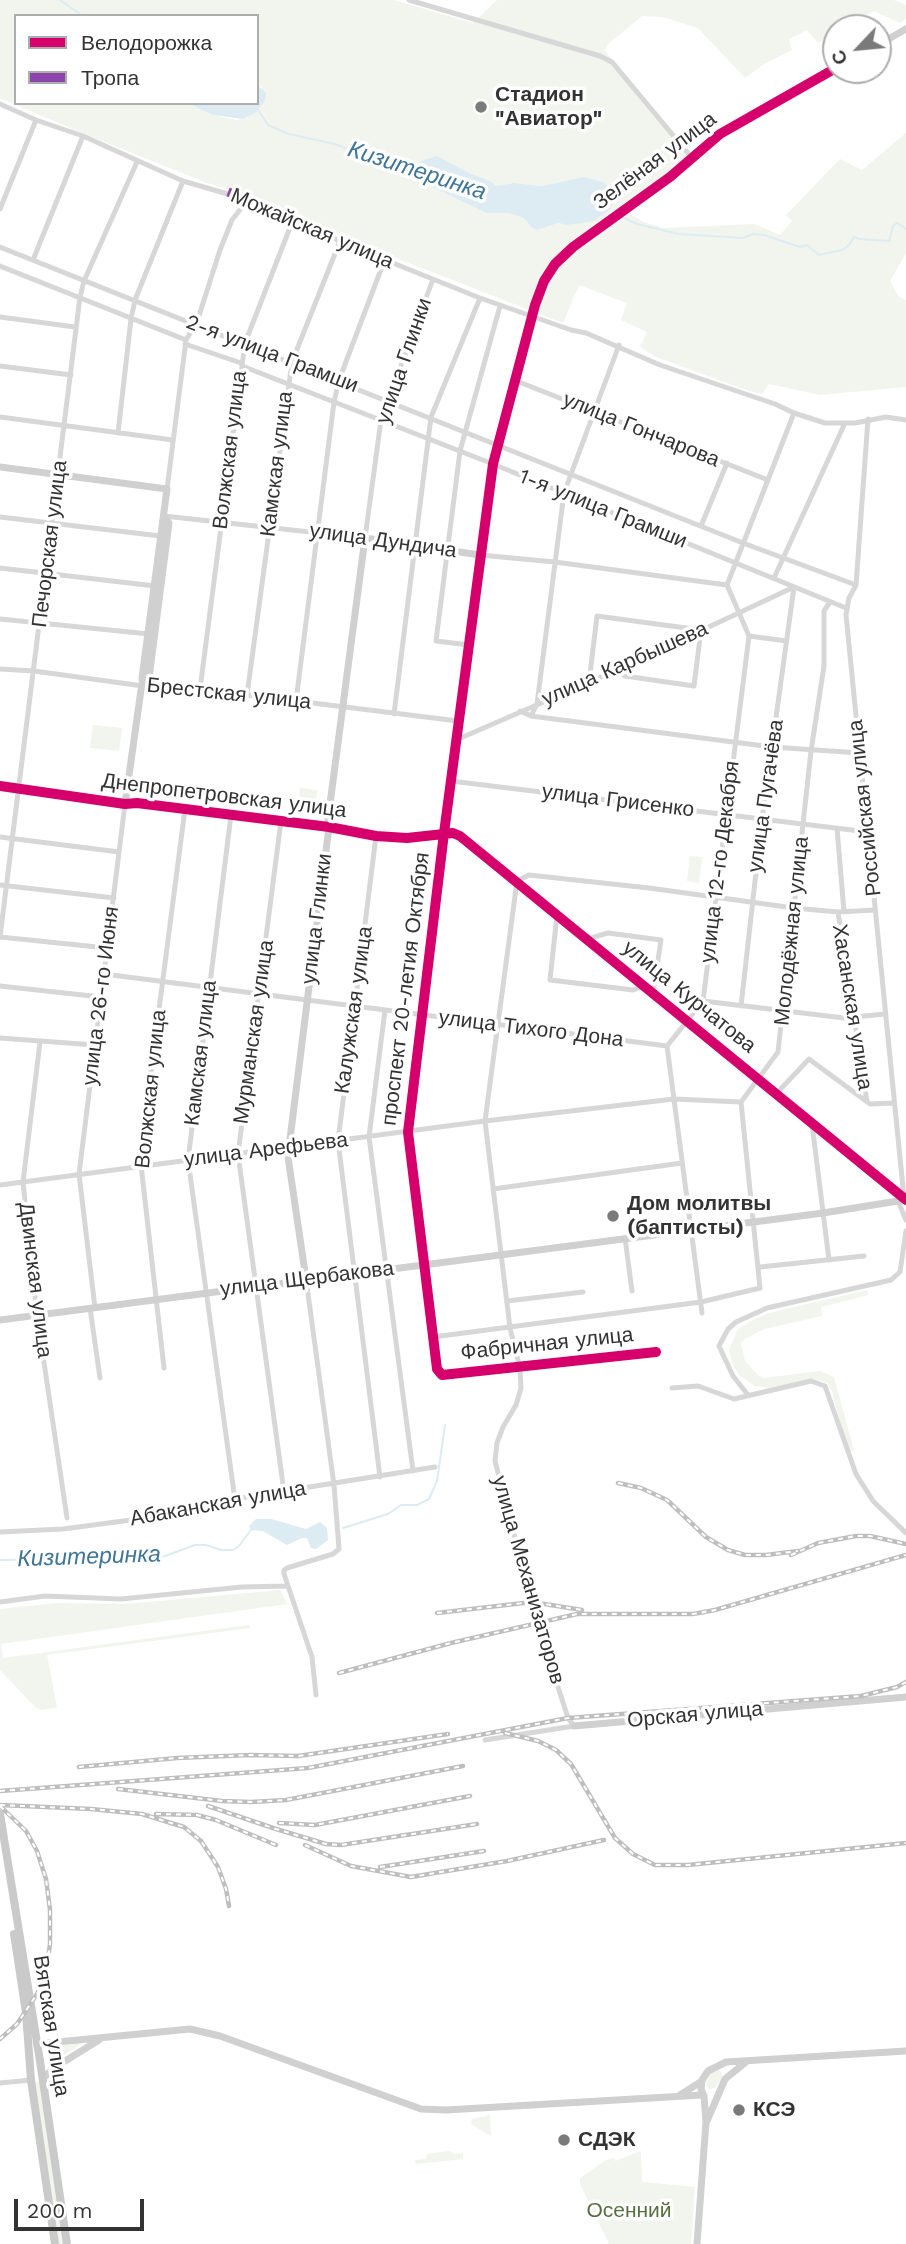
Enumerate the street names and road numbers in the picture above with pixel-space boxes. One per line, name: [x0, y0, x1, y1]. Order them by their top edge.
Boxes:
street label: Зелёная улица: [589, 107, 721, 215]
street label: Можайская улица: [227, 183, 397, 275]
street label: улица Глинки: [371, 295, 437, 427]
street label: 2-я улица Грамши: [182, 310, 362, 398]
street label: Волжская улица: [208, 369, 252, 531]
street label: улица Гончарова: [559, 387, 723, 473]
street label: Камская улица: [256, 390, 298, 538]
street label: Печорская улица: [27, 459, 73, 629]
street label: 1-я улица Грамши: [515, 464, 691, 554]
street label: улица Дундича: [308, 518, 458, 564]
street label: улица Карбышева: [538, 616, 712, 712]
street label: Брестская улица: [146, 673, 312, 715]
street label: улица Пугачёва: [743, 718, 789, 874]
street label: Российская улица: [843, 719, 887, 897]
street label: улица 12-го Декабря: [695, 759, 745, 965]
street label: Днепропетровская улица: [100, 768, 348, 824]
street label: улица Грисенко: [540, 779, 696, 823]
street label: Молодёжная улица: [770, 835, 814, 1027]
street label: проспект 20-летия Октября: [377, 851, 435, 1127]
street label: улица Глинки: [296, 852, 338, 986]
street label: улица 26-го Июня: [77, 905, 125, 1087]
street label: Хасанская улица: [826, 922, 878, 1092]
street label: Калужская улица: [330, 925, 378, 1095]
street label: улица Курчатова: [617, 935, 761, 1059]
street label: Мурманская улица: [229, 938, 279, 1126]
street label: Камская улица: [180, 979, 222, 1127]
street label: улица Тихого Дона: [437, 1005, 625, 1053]
street label: Волжская улица: [130, 1008, 172, 1170]
street label: улица Арефьева: [183, 1127, 349, 1173]
street label: Двинская улица: [13, 1201, 57, 1359]
street label: улица Щербакова: [219, 1256, 395, 1302]
street label: Фабричная улица: [459, 1322, 635, 1366]
street label: улица Механизаторов: [486, 1473, 570, 1687]
street label: Абаканская улица: [128, 1476, 308, 1532]
street label: Орская улица: [626, 1697, 764, 1733]
street label: Вятская улица: [27, 1954, 75, 2098]

